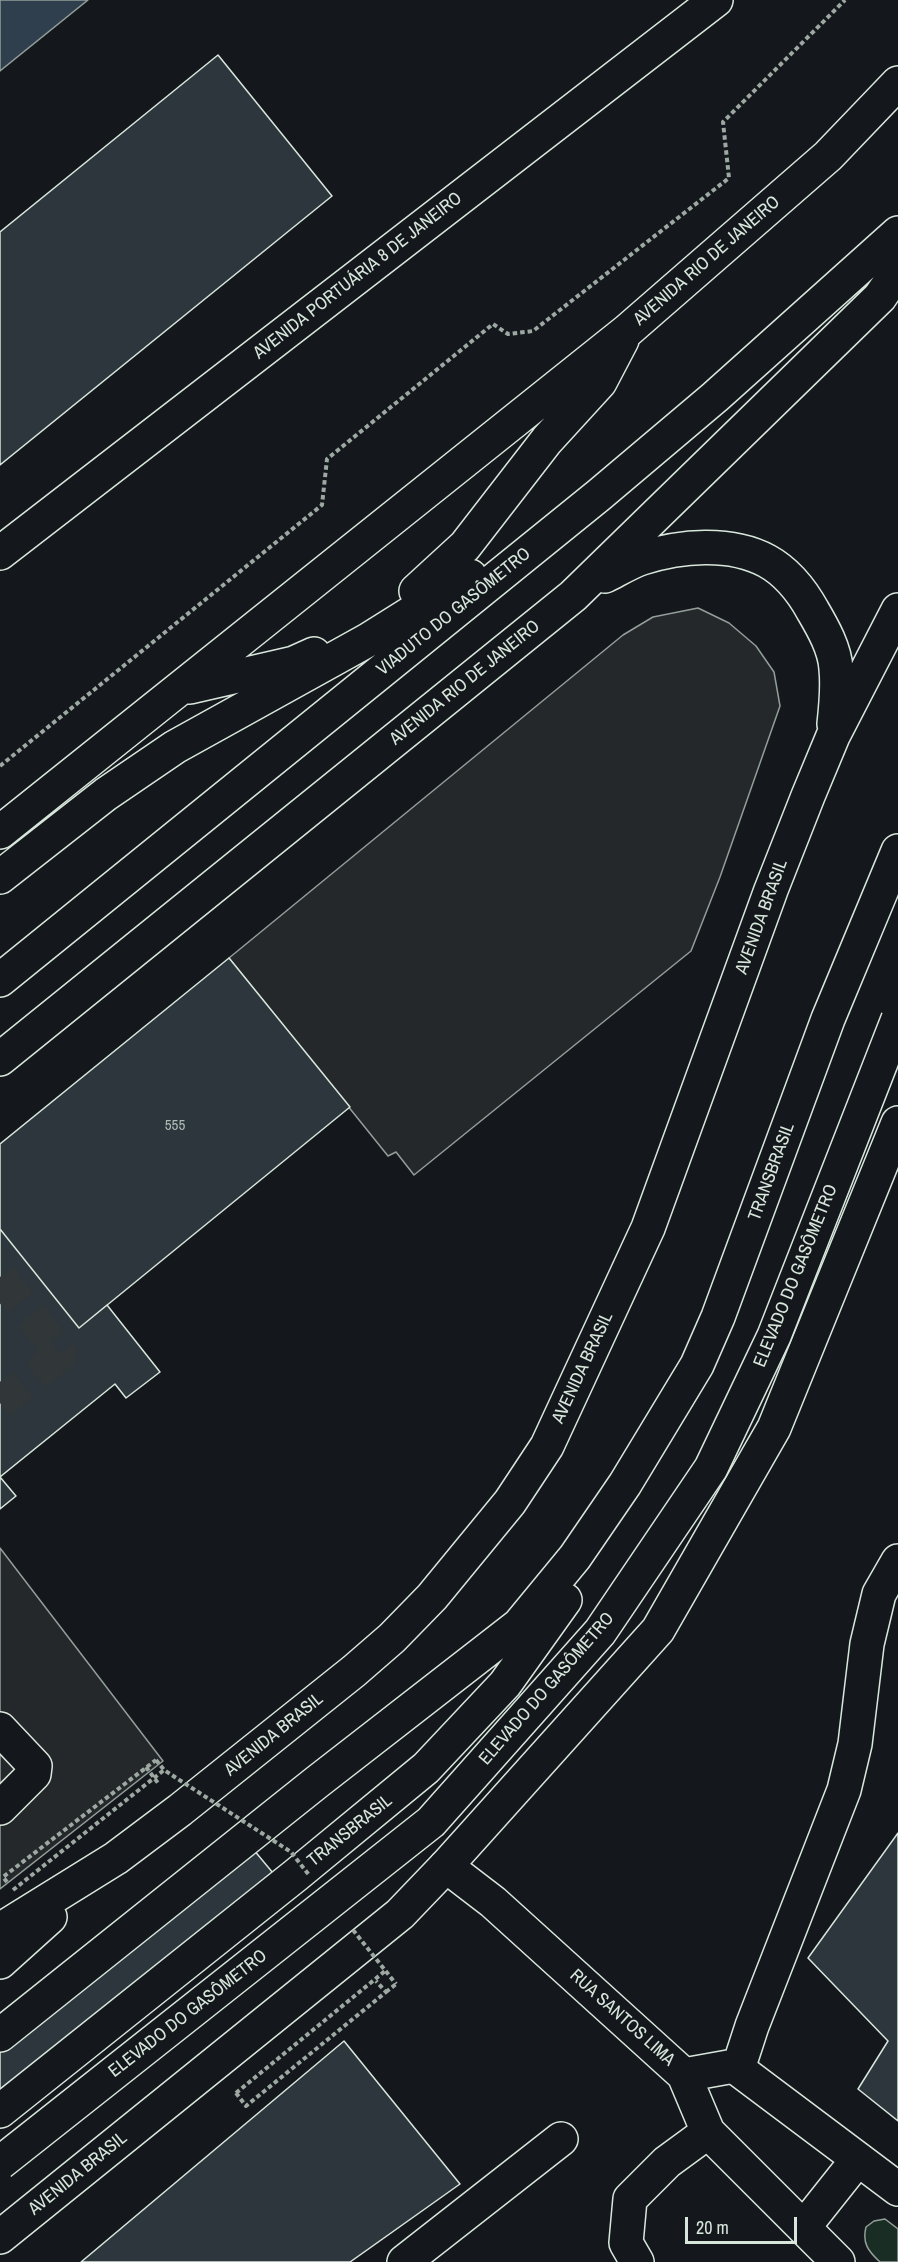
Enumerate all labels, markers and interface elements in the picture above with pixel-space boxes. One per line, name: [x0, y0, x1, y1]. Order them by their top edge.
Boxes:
street label: AVENIDA PORTUÁRIA 8 DE JANEIRO: [249, 188, 467, 364]
street label: AVENIDA RIO DE JANEIRO: [629, 192, 785, 330]
street label: VIADUTO DO GASÔMETRO: [373, 543, 535, 681]
street label: AVENIDA RIO DE JANEIRO: [386, 616, 544, 750]
street label: AVENIDA BRASIL: [731, 857, 793, 977]
house number: 555: [165, 1117, 185, 1135]
street label: TRANSBRASIL: [744, 1120, 800, 1224]
street label: ELEVADO DO GASÔMETRO: [749, 1182, 843, 1370]
street label: AVENIDA BRASIL: [548, 1309, 618, 1427]
street label: ELEVADO DO GASÔMETRO: [475, 1608, 619, 1770]
street label: AVENIDA BRASIL: [220, 1689, 328, 1781]
street label: TRANSBRASIL: [303, 1790, 397, 1872]
street label: ELEVADO DO GASÔMETRO: [105, 1945, 271, 2083]
street label: RUA SANTOS LIMA: [565, 1965, 679, 2071]
street label: AVENIDA BRASIL: [24, 2128, 132, 2220]
scale bar: [688, 2205, 800, 2243]
text: 20 m: [696, 2215, 729, 2240]

